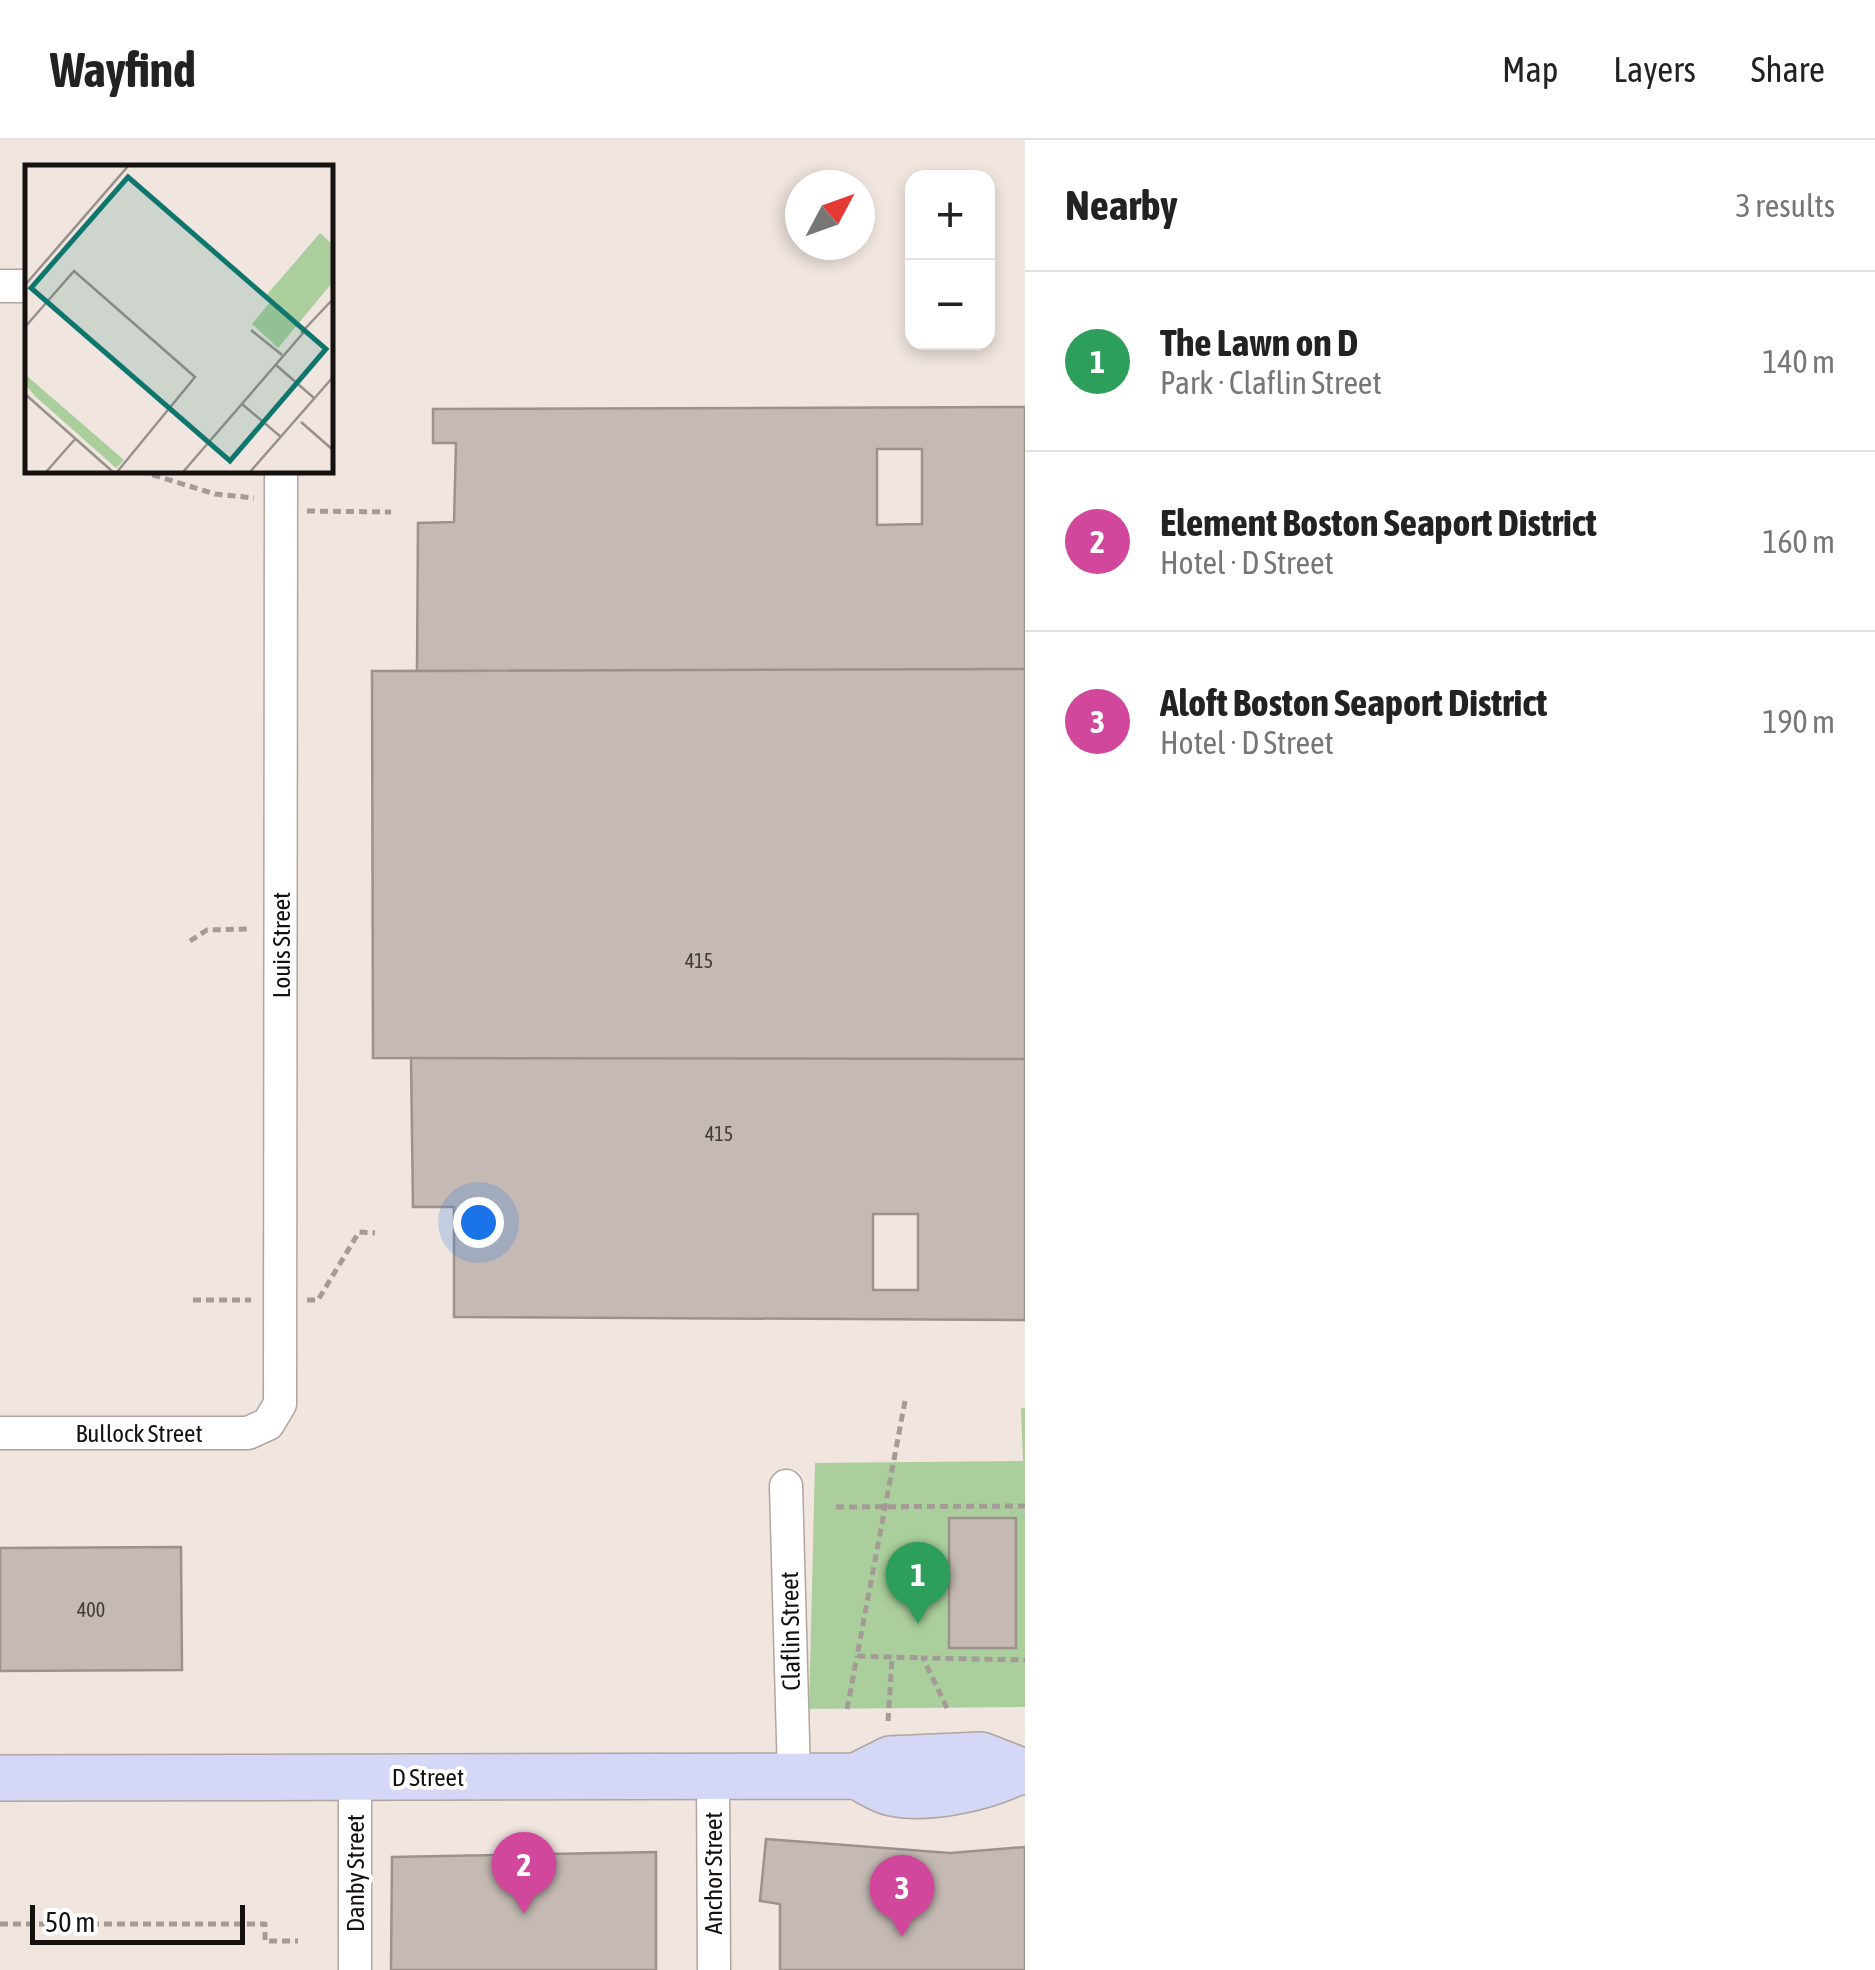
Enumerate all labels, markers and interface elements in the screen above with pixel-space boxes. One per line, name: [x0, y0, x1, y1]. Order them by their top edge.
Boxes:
text: Wayfind: [50, 42, 196, 97]
text: Map: [1502, 49, 1558, 89]
text: Layers: [1613, 49, 1696, 89]
text: Share: [1751, 49, 1825, 89]
inset map: [25, 165, 332, 472]
north arrow: [785, 170, 875, 260]
map controls: [905, 170, 995, 350]
button: +: [905, 170, 995, 260]
text: Nearby: [1065, 181, 1178, 229]
text: 3 results: [1736, 187, 1835, 224]
button: −: [905, 260, 995, 350]
text: The Lawn on D: [1160, 321, 1358, 364]
text: 1: [1090, 343, 1105, 380]
text: 140 m: [1762, 343, 1835, 380]
text: Park · Claflin Street: [1160, 364, 1382, 401]
text: Element Boston Seaport District: [1160, 501, 1597, 544]
text: 2: [1090, 523, 1105, 560]
text: 160 m: [1762, 523, 1835, 560]
text: Hotel · D Street: [1160, 544, 1334, 581]
text: Aloft Boston Seaport District: [1160, 681, 1547, 724]
text: 3: [1090, 703, 1105, 740]
text: 190 m: [1762, 703, 1835, 740]
text: Hotel · D Street: [1160, 724, 1334, 761]
street label: Louis Street: [267, 892, 295, 998]
house number: 415: [685, 949, 713, 972]
house number: 415: [705, 1122, 733, 1145]
your location: [453, 1197, 504, 1248]
street label: Bullock Street: [75, 1419, 203, 1447]
pin: 1: [886, 1542, 950, 1624]
street label: Claflin Street: [775, 1571, 805, 1691]
house number: 400: [77, 1598, 105, 1621]
street label: D Street: [392, 1763, 464, 1791]
street label: Anchor Street: [699, 1811, 727, 1935]
street label: Danby Street: [341, 1814, 369, 1932]
pin: 2: [492, 1832, 556, 1914]
pin: 3: [870, 1854, 934, 1937]
scale bar: [30, 1900, 245, 1944]
text: 50 m: [45, 1906, 95, 1938]

